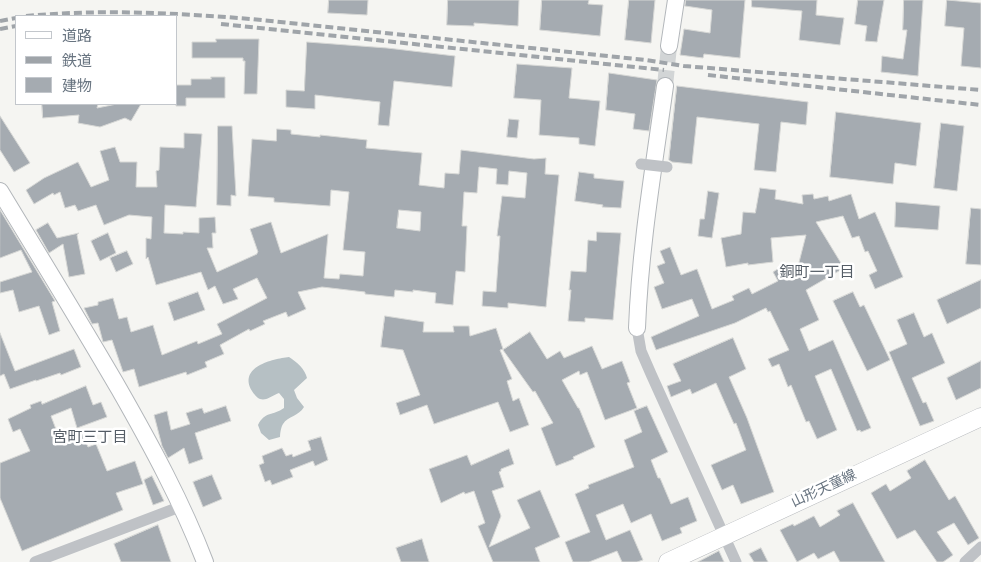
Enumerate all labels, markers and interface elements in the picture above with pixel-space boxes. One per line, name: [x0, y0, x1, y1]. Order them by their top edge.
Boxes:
legend: [15, 15, 178, 105]
text: 道路: [62, 27, 92, 45]
text: 鉄道: [62, 52, 92, 70]
text: 建物: [62, 77, 92, 95]
district label: 銅町一丁目: [780, 264, 854, 282]
district label: 宮町三丁目: [53, 429, 127, 447]
street label: 山形天童線: [789, 467, 859, 511]

